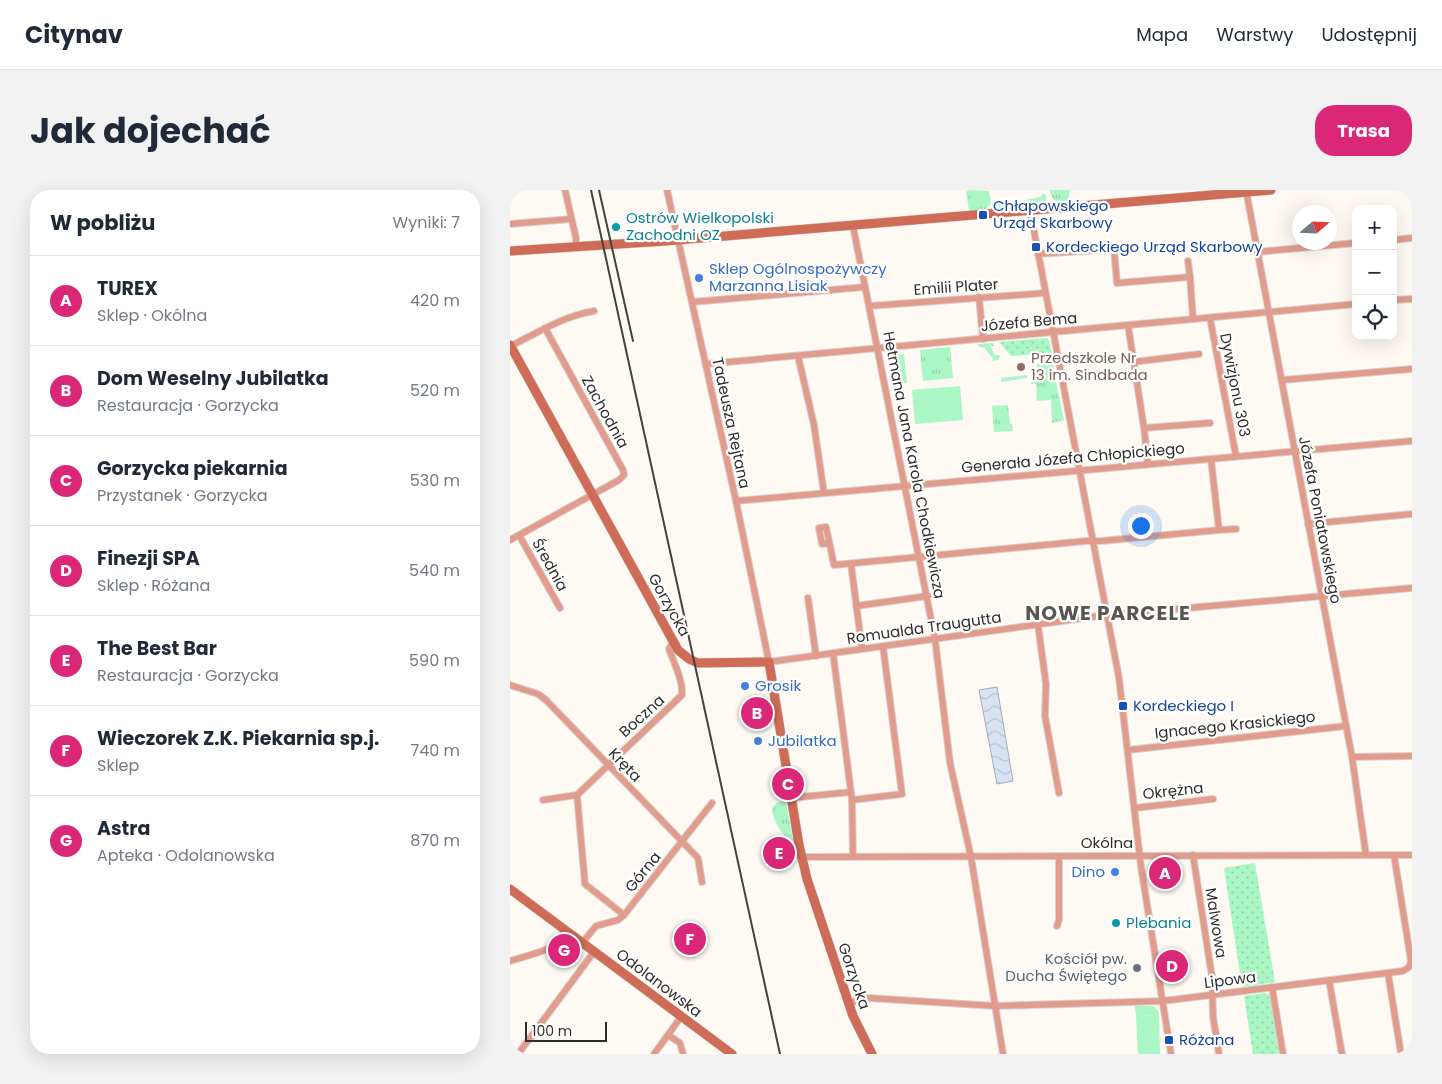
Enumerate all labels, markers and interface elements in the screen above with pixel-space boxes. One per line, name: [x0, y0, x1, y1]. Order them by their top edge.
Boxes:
text: Citynav: [25, 18, 123, 51]
text: Mapa: [1136, 22, 1188, 47]
text: Warstwy: [1216, 22, 1293, 47]
text: Udostępnij: [1321, 22, 1417, 47]
button: Trasa: [1315, 105, 1412, 156]
text: Jak dojechać: [30, 106, 271, 155]
place label: Chłapowskiego Urząd Skarbowy: [993, 195, 1113, 233]
north arrow: [1292, 205, 1337, 250]
map controls: [1352, 205, 1397, 340]
button: +: [1352, 205, 1397, 250]
place label: Ostrów Wielkopolski Zachodni OZ: [626, 207, 774, 245]
text: W pobliżu: [50, 208, 155, 237]
marker: Chłapowskiego Urząd Skarbowy: [977, 209, 989, 221]
text: Wyniki: 7: [393, 211, 460, 234]
marker: Ostrów Wielkopolski Zachodni OZ: [610, 221, 622, 233]
place label: Kordeckiego Urząd Skarbowy: [1046, 236, 1263, 257]
marker: Kordeckiego Urząd Skarbowy: [1030, 241, 1042, 253]
button: −: [1352, 250, 1397, 295]
place label: Sklep Ogólnospożywczy Marzanna Lisiak: [709, 258, 887, 296]
marker: Sklep Ogólnospożywczy Marzanna Lisiak: [693, 272, 705, 284]
street label: Emilii Plater: [913, 273, 999, 300]
text: TUREX: [97, 275, 158, 302]
text: A: [60, 289, 72, 312]
text: 420 m: [410, 289, 460, 312]
button: locate: [1352, 295, 1397, 340]
text: Sklep · Okólna: [97, 304, 207, 327]
street label: Józefa Bema: [980, 307, 1078, 336]
street label: Hetmana Jana Karola Chodkiewicza: [878, 329, 951, 600]
street label: Dywizjonu 303: [1215, 331, 1256, 439]
place label: Przedszkole Nr 13 im. Sindbada: [1031, 347, 1148, 385]
street label: Tadeusza Rejtana: [707, 355, 756, 490]
marker: Przedszkole Nr 13 im. Sindbada: [1015, 361, 1027, 373]
text: Dom Weselny Jubilatka: [97, 365, 329, 392]
street label: Zachodnia: [577, 372, 634, 452]
text: B: [61, 379, 71, 402]
text: 520 m: [410, 379, 460, 402]
text: Restauracja · Gorzycka: [97, 394, 279, 417]
street label: Józefa Poniatowskiego: [1294, 434, 1347, 605]
street label: Generała Józefa Chłopickiego: [960, 437, 1186, 478]
text: Gorzycka piekarnia: [97, 455, 288, 482]
text: C: [60, 469, 72, 492]
text: 530 m: [410, 469, 460, 492]
text: Przystanek · Gorzycka: [97, 484, 268, 507]
your location: [1128, 513, 1154, 539]
street label: Średnia: [527, 535, 574, 595]
text: Finezji SPA: [97, 545, 200, 572]
text: D: [60, 559, 72, 582]
text: 540 m: [409, 559, 460, 582]
street label: Gorzycka: [644, 569, 695, 640]
text: Sklep · Różana: [97, 574, 210, 597]
district label: NOWE PARCELE: [1025, 599, 1191, 627]
street label: Romualda Traugutta: [845, 606, 1003, 649]
text: The Best Bar: [97, 635, 217, 662]
text: E: [62, 649, 70, 672]
text: 590 m: [409, 649, 460, 672]
text: Restauracja · Gorzycka: [97, 664, 279, 687]
place label: Grosik: [755, 675, 801, 696]
marker: Grosik: [739, 680, 751, 692]
street label: Boczna: [614, 690, 669, 742]
pin: B: [741, 694, 773, 732]
place label: Kordeckiego I: [1133, 695, 1234, 716]
marker: Kordeckiego I: [1117, 700, 1129, 712]
street label: Ignacego Krasickiego: [1154, 706, 1316, 743]
text: Wieczorek Z.K. Piekarnia sp.j.: [97, 725, 379, 752]
place label: Jubilatka: [768, 730, 837, 751]
marker: Jubilatka: [752, 735, 764, 747]
text: F: [62, 739, 70, 762]
text: 740 m: [410, 739, 460, 762]
street label: Kręta: [604, 743, 647, 786]
text: Sklep: [97, 754, 139, 777]
pin: C: [772, 765, 804, 803]
street label: Okrężna: [1142, 777, 1204, 804]
text: Astra: [97, 815, 150, 842]
text: G: [60, 829, 72, 852]
text: 870 m: [410, 829, 460, 852]
street label: Okólna: [1081, 832, 1133, 853]
pin: E: [763, 834, 795, 872]
text: Apteka · Odolanowska: [97, 844, 275, 867]
street label: Górna: [620, 847, 665, 896]
pin: A: [1149, 854, 1181, 892]
place label: Dino: [1072, 861, 1105, 882]
marker: Dino: [1109, 866, 1121, 878]
street label: Malwowa: [1201, 886, 1232, 960]
place label: Plebania: [1126, 912, 1191, 933]
marker: Plebania: [1110, 917, 1122, 929]
pin: F: [674, 920, 706, 958]
pin: G: [548, 931, 580, 969]
street label: Gorzycka: [833, 940, 876, 1012]
street label: Odolanowska: [612, 943, 707, 1022]
pin: D: [1156, 947, 1188, 985]
place label: Kościół pw. Ducha Świętego: [1005, 948, 1127, 986]
marker: Kościół pw. Ducha Świętego: [1131, 962, 1143, 974]
street label: Lipowa: [1203, 966, 1257, 993]
scale bar: [525, 1019, 608, 1042]
text: 100 m: [532, 1021, 572, 1041]
place label: Różana: [1179, 1029, 1234, 1050]
marker: Różana: [1163, 1034, 1175, 1046]

